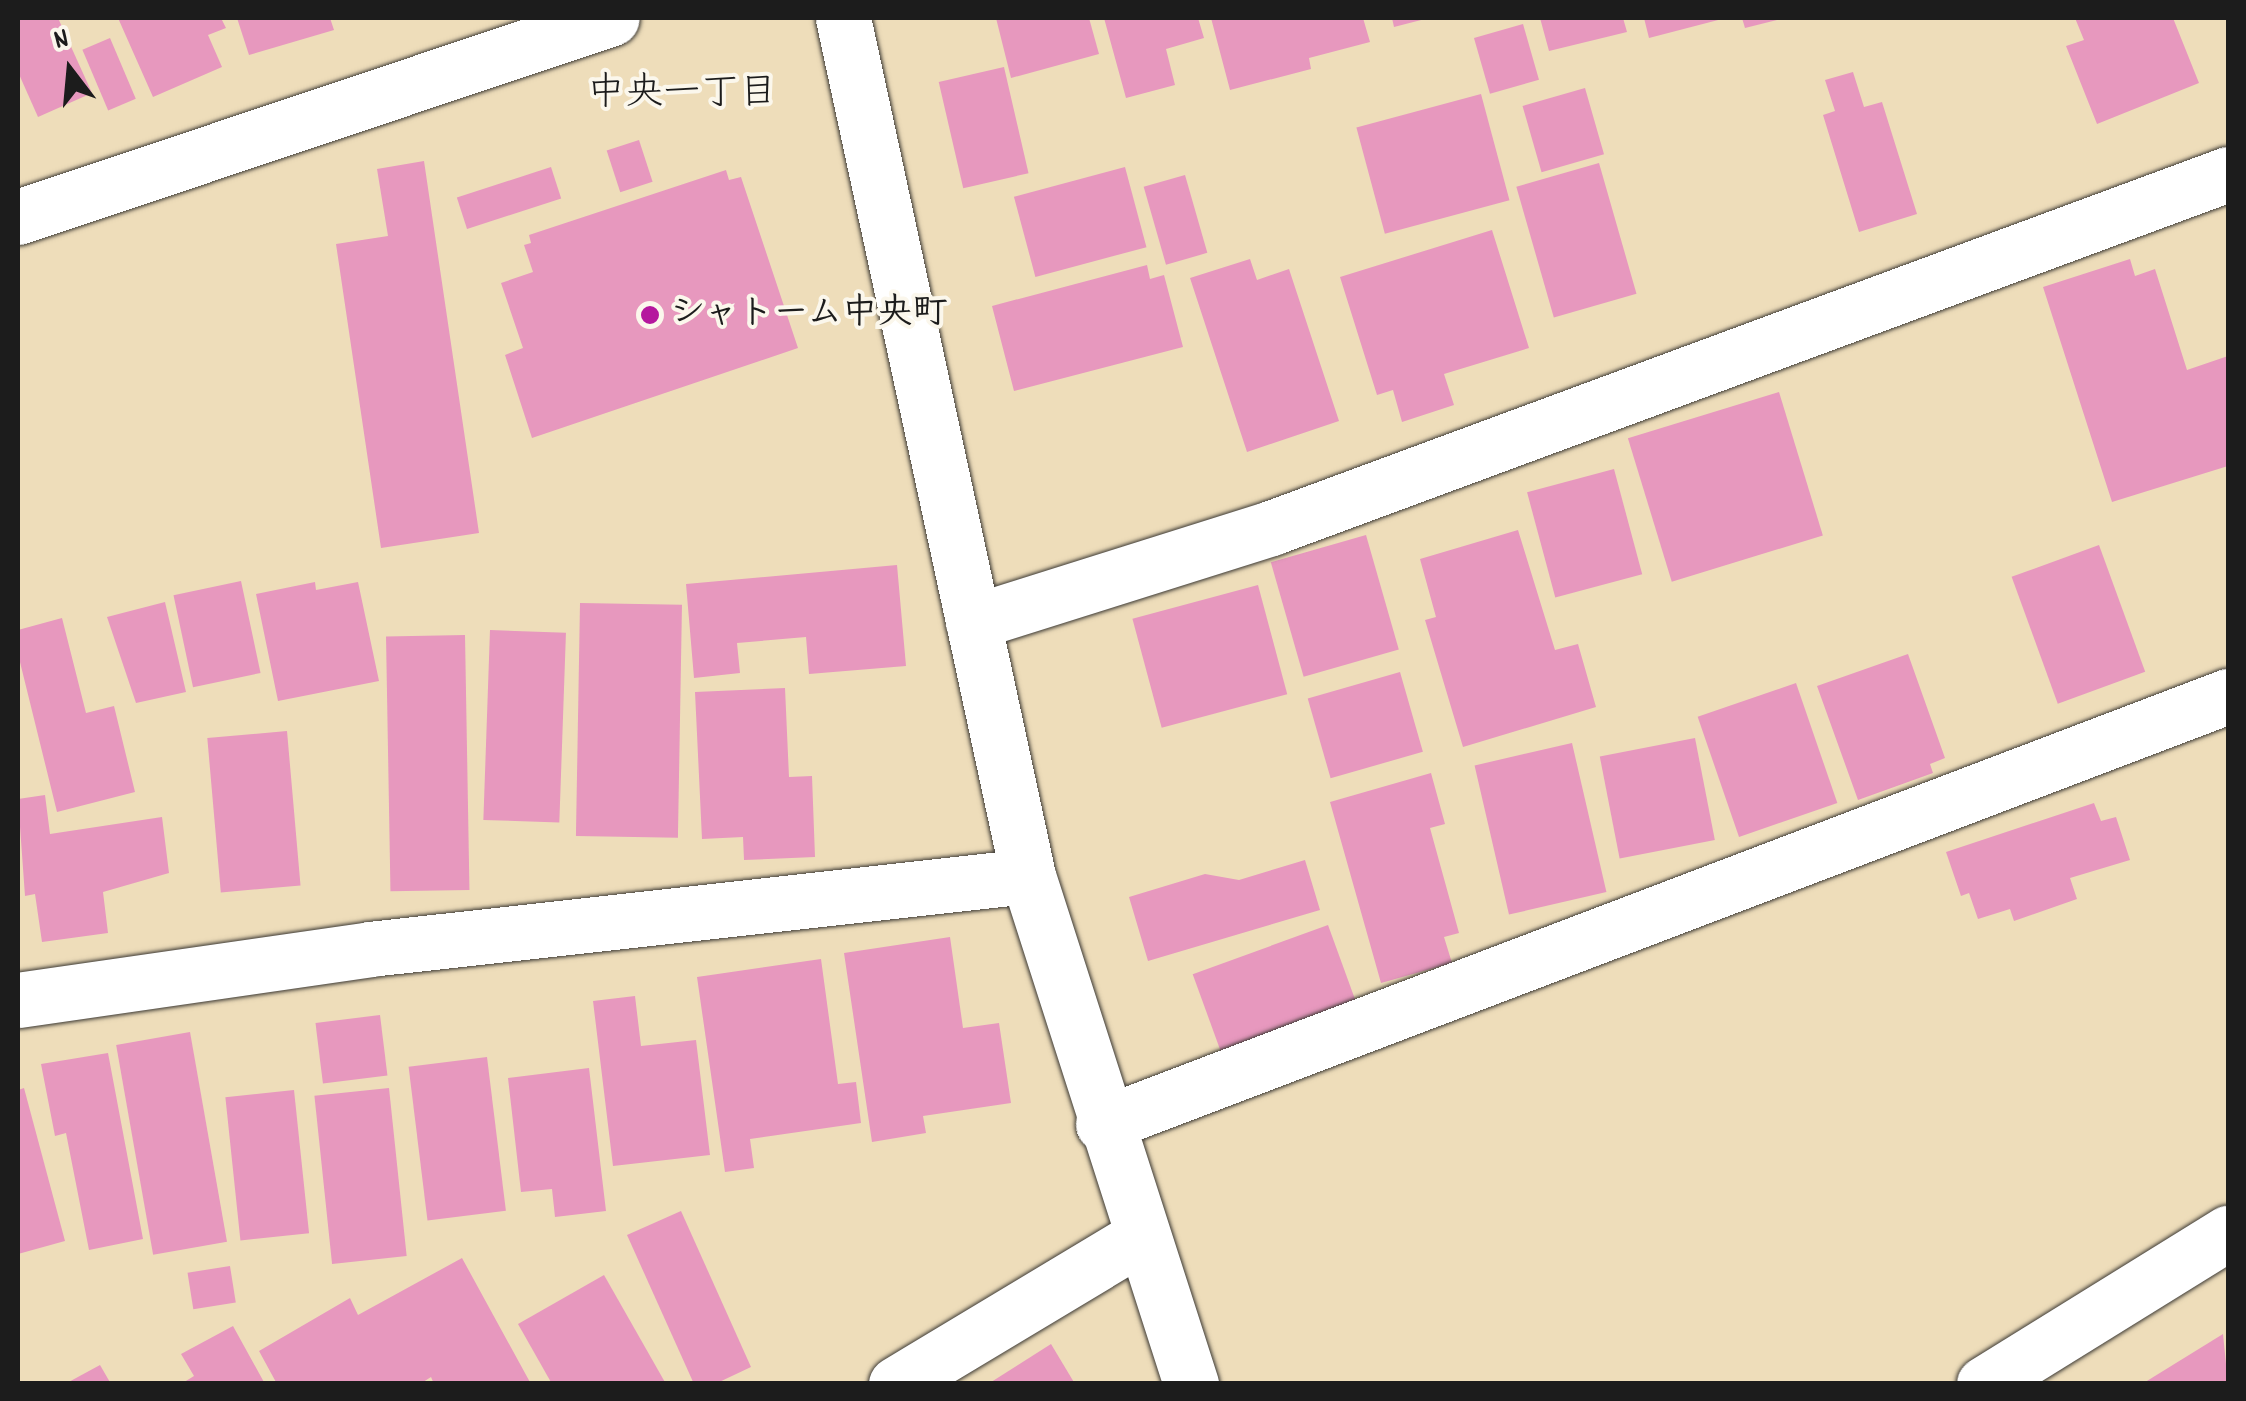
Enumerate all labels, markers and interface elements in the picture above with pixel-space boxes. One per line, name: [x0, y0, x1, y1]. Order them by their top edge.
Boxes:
north arrow: [20, 20, 120, 120]
text: N: [50, 20, 74, 62]
district label: 中央一丁目: [587, 73, 777, 119]
place label: シャトーム中央町: [670, 294, 950, 336]
marker: シャトーム中央町: [639, 304, 661, 326]

